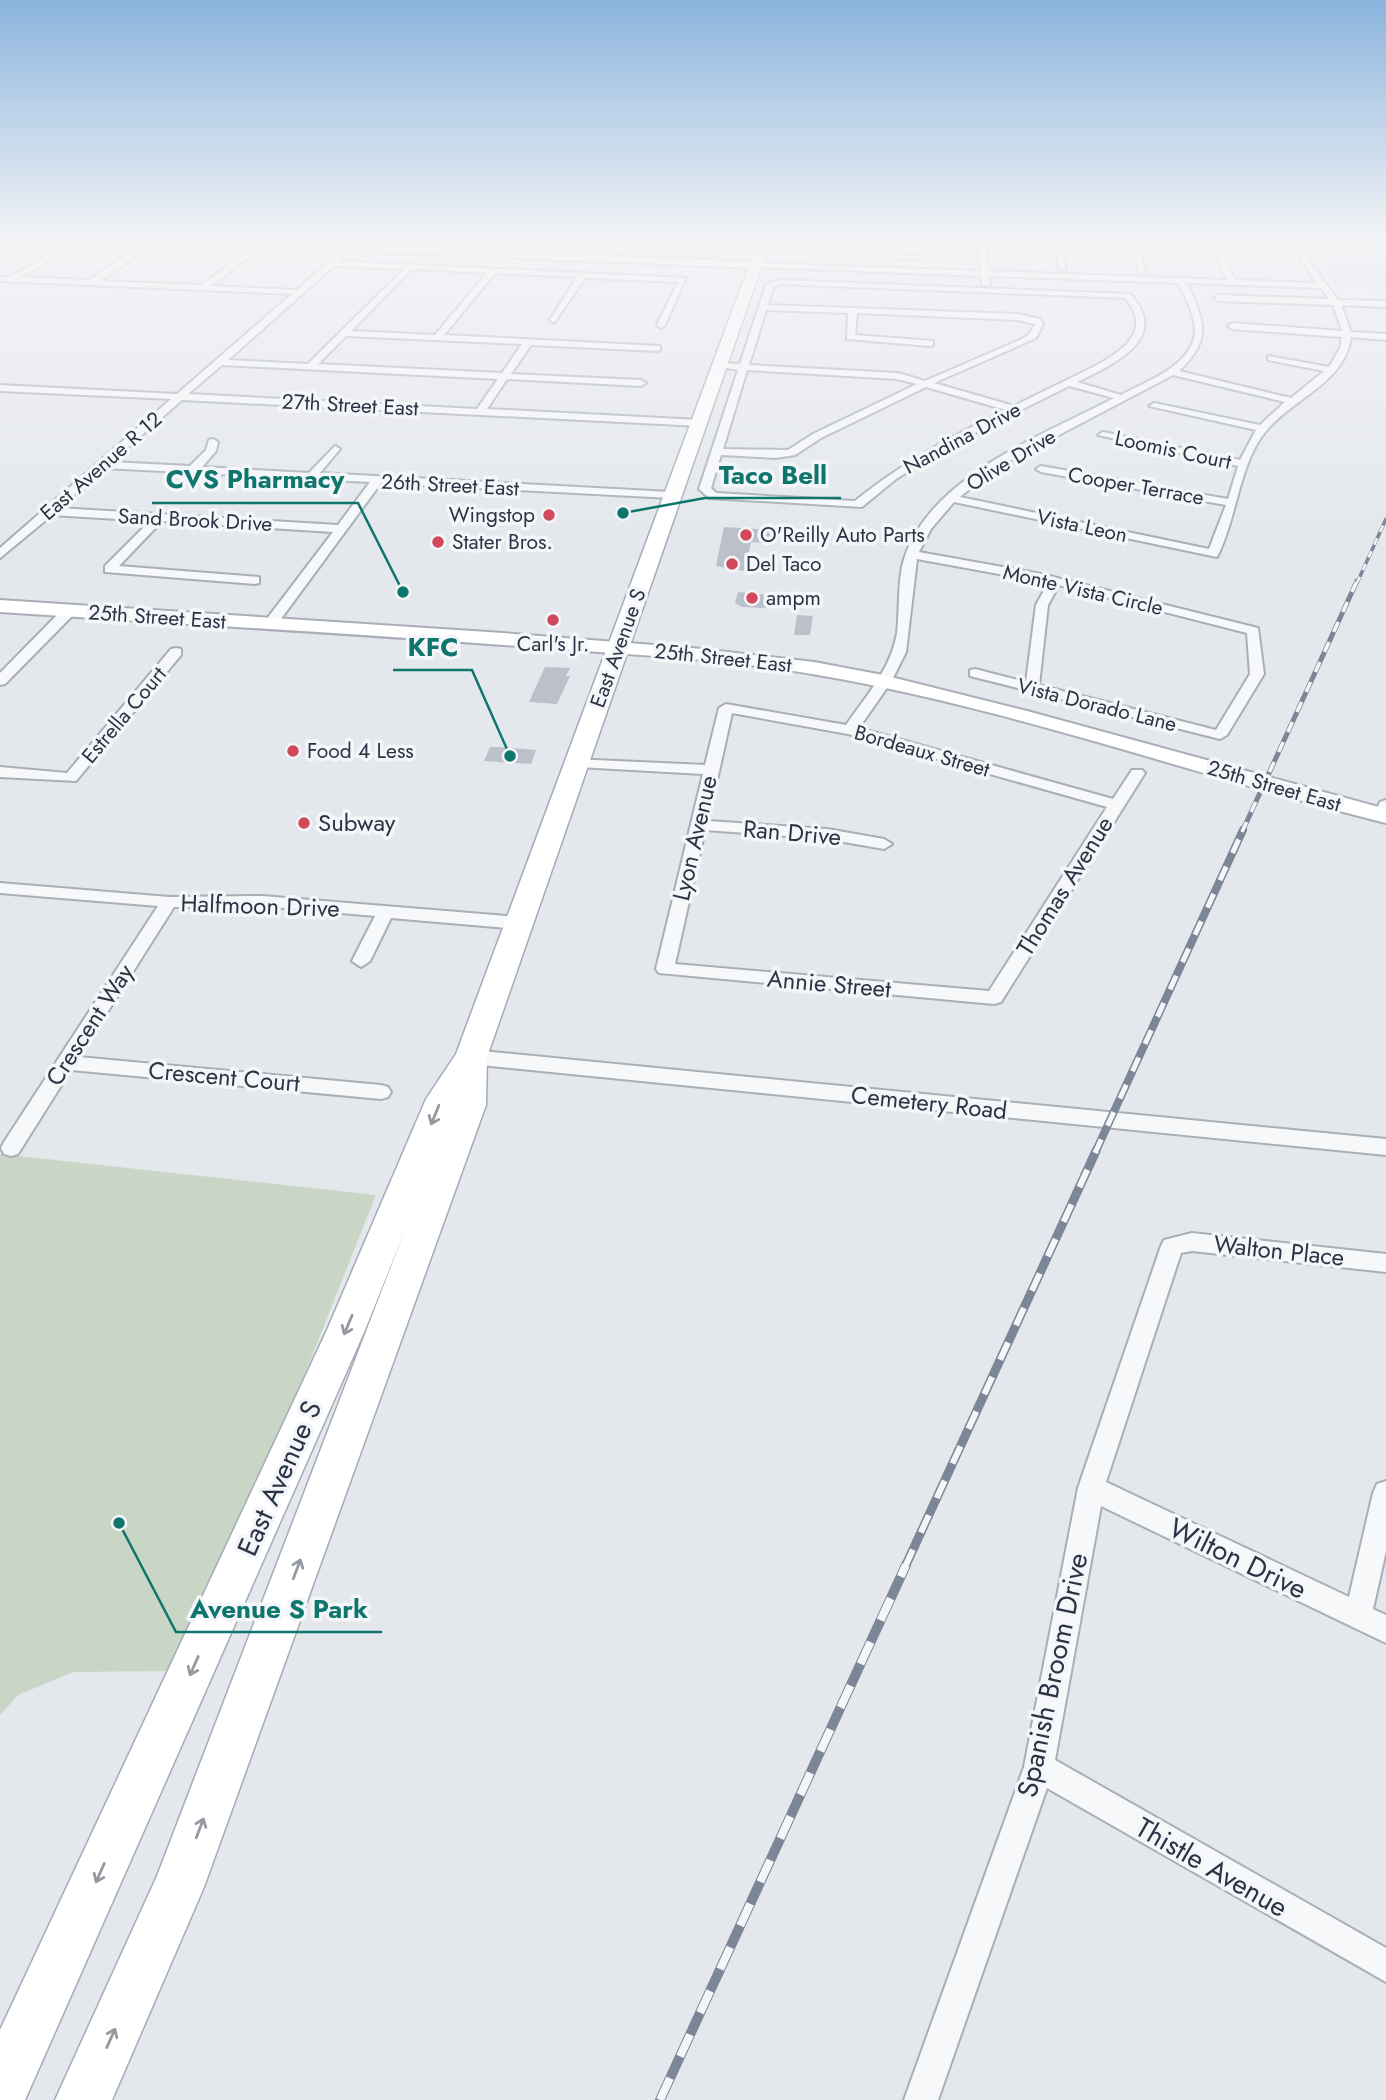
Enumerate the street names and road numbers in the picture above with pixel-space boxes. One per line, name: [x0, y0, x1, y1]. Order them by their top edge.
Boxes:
street label: 27th Street East: [281, 386, 419, 424]
street label: Nandina Drive: [898, 394, 1026, 482]
street label: East Avenue R 12: [34, 405, 168, 527]
street label: Olive Drive: [961, 421, 1062, 499]
street label: Loomis Court: [1112, 423, 1234, 477]
street label: Cooper Terrace: [1066, 459, 1206, 513]
street label: 26th Street East: [380, 466, 520, 504]
street label: Sand Brook Drive: [117, 501, 273, 539]
street label: Vista Leon: [1034, 502, 1130, 550]
street label: Monte Vista Circle: [1000, 557, 1166, 623]
street label: East Avenue S: [583, 584, 653, 712]
street label: 25th Street East: [87, 597, 227, 637]
street label: 25th Street East: [653, 636, 793, 680]
street label: Estrella Court: [75, 660, 173, 770]
street label: Vista Dorado Lane: [1014, 671, 1180, 739]
street label: Bordeaux Street: [851, 717, 993, 785]
street label: 25th Street East: [1204, 753, 1344, 819]
street label: Lyon Avenue: [663, 772, 726, 904]
street label: Thomas Avenue: [1008, 809, 1121, 962]
street label: Ran Drive: [742, 811, 842, 854]
street label: Halfmoon Drive: [180, 885, 340, 926]
street label: Crescent Way: [37, 957, 142, 1093]
street label: Annie Street: [766, 961, 893, 1006]
street label: Crescent Court: [147, 1052, 301, 1101]
street label: Cemetery Road: [849, 1077, 1009, 1128]
street label: Walton Place: [1212, 1226, 1346, 1275]
street label: East Avenue S: [227, 1394, 332, 1562]
street label: Wilton Drive: [1162, 1507, 1314, 1609]
street label: Spanish Broom Drive: [1007, 1549, 1098, 1801]
street label: Thistle Avenue: [1128, 1807, 1295, 1928]

